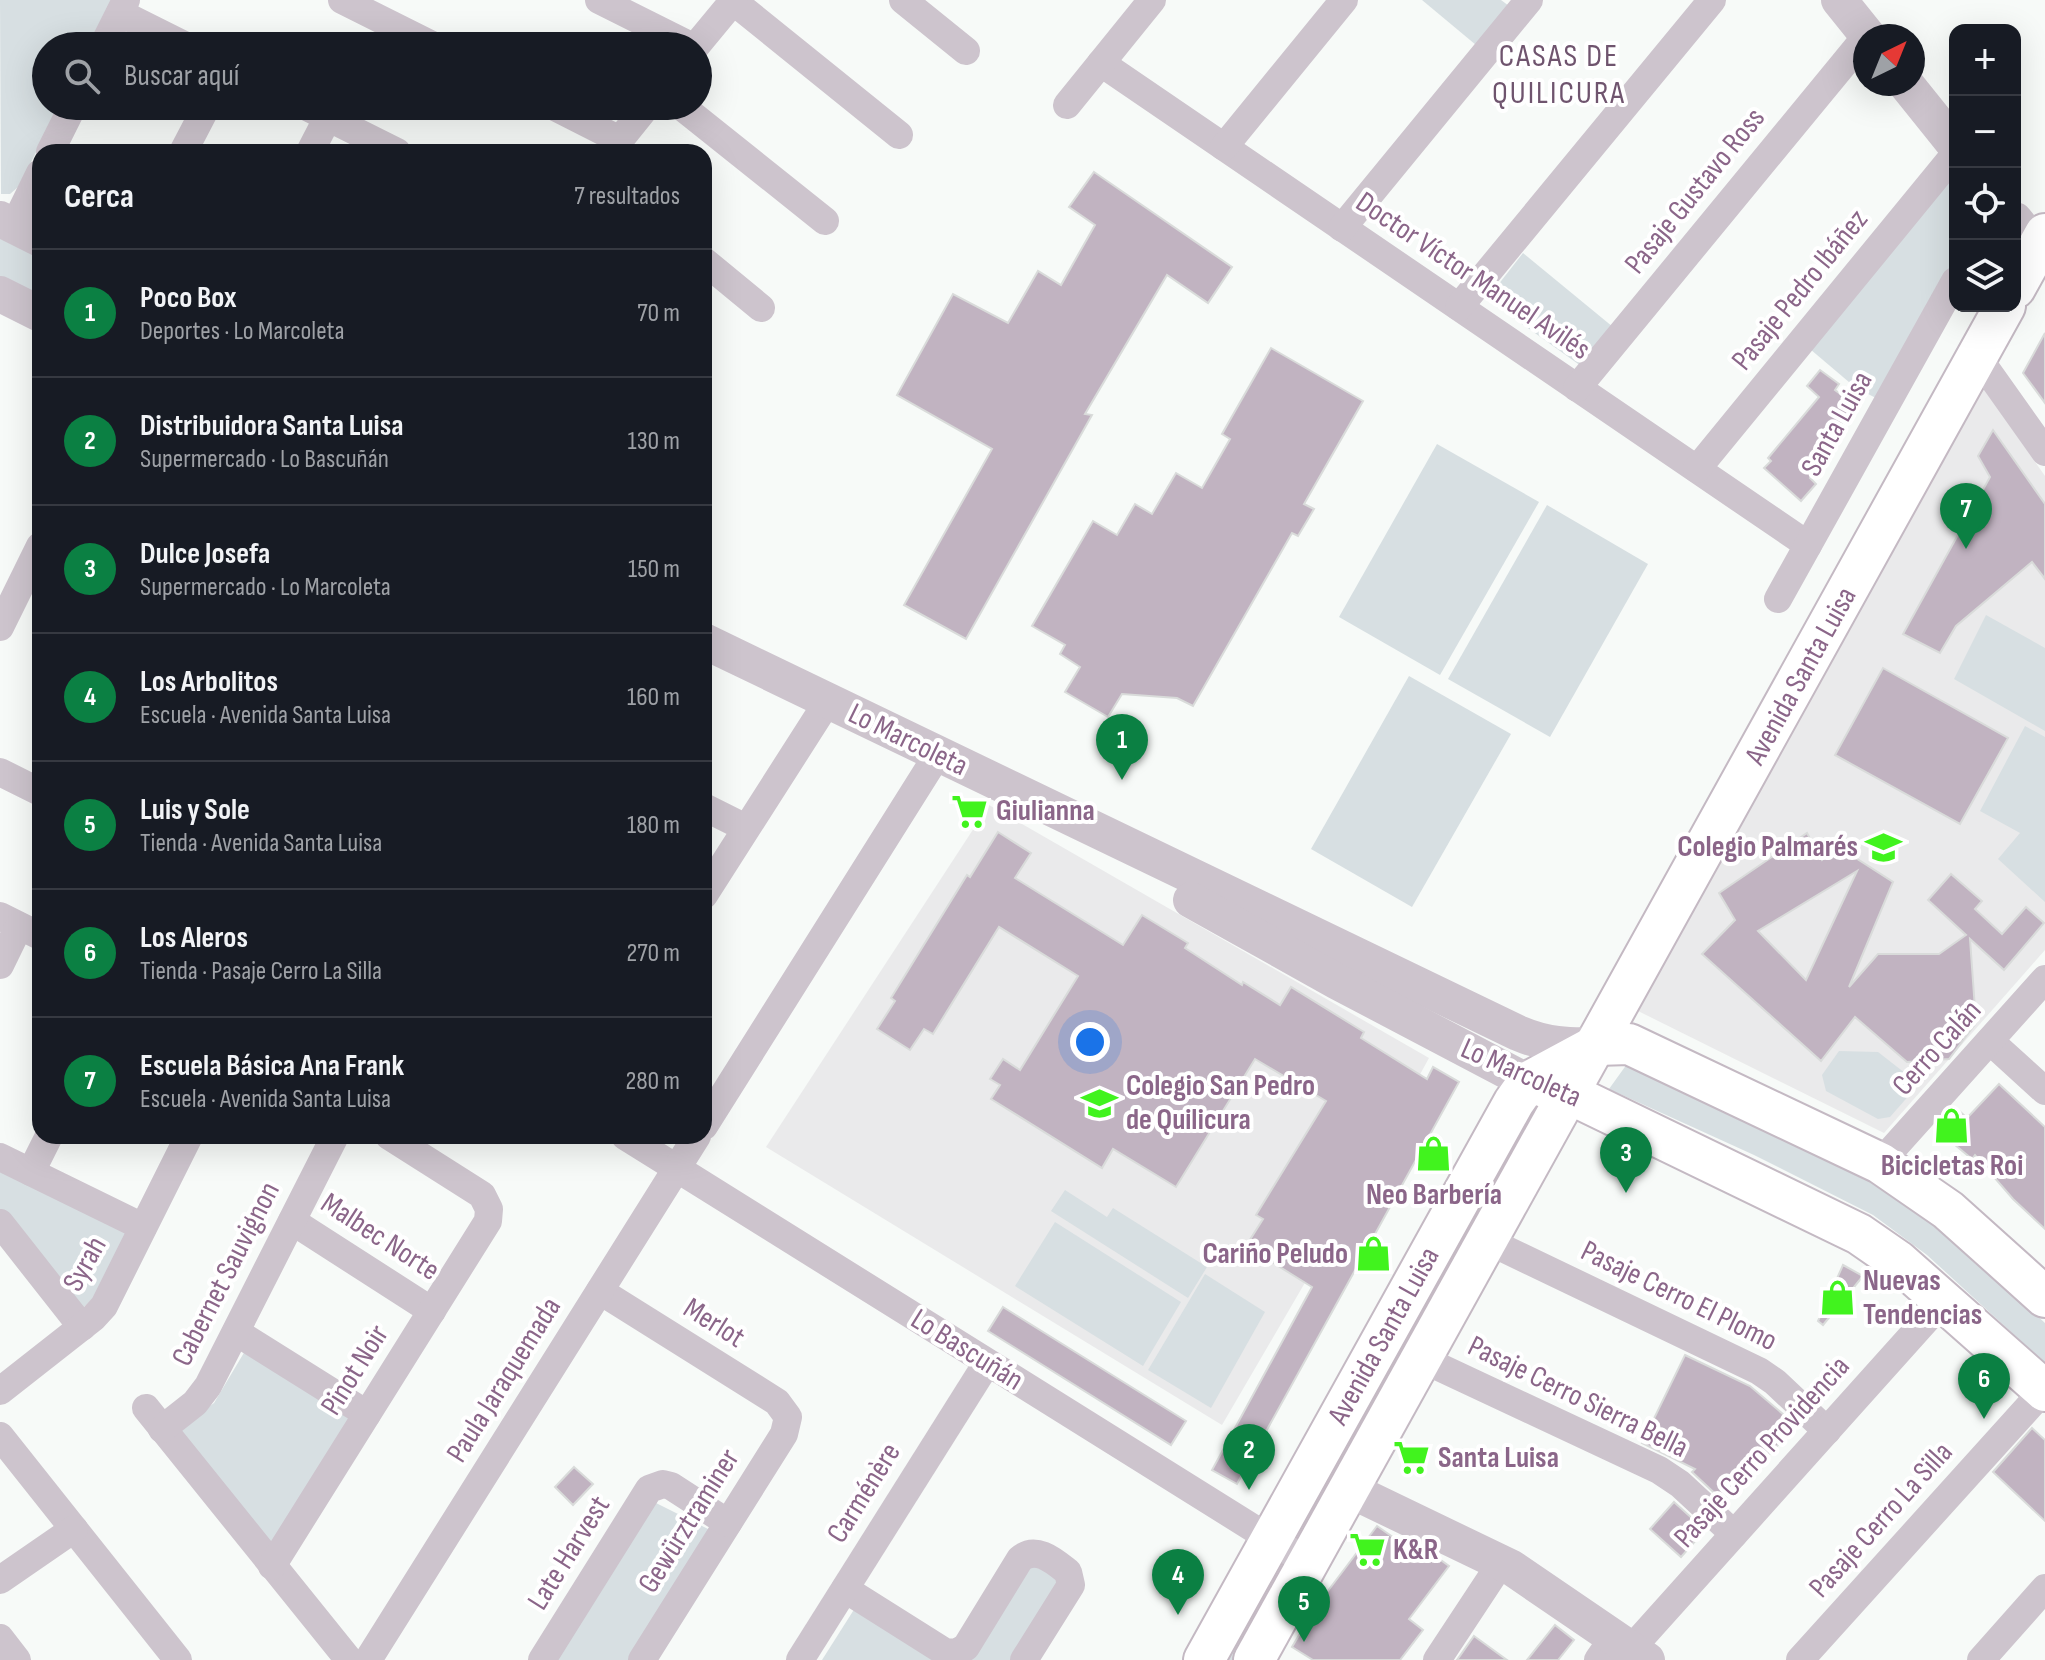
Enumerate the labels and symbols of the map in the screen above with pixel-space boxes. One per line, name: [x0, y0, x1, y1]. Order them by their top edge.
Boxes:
north arrow: [1853, 24, 1925, 96]
district label: CASAS DE QUILICURA: [1492, 37, 1626, 113]
street label: Pasaje Gustavo Ross: [1617, 101, 1773, 281]
street label: Doctor Víctor Manuel Avilés: [1349, 184, 1597, 368]
street label: Pasaje Pedro Ibáñez: [1724, 202, 1876, 378]
street label: Santa Luisa: [1794, 365, 1880, 483]
pin: 7: [1940, 483, 1992, 549]
street label: Avenida Santa Luisa: [1737, 581, 1865, 772]
street label: Lo Marcoleta: [843, 696, 973, 784]
pin: 1: [1096, 714, 1148, 780]
supermarket icon: Giulianna: [951, 792, 989, 830]
place label: Giulianna: [996, 793, 1095, 829]
school or university icon: Colegio Palmarés: [1865, 828, 1903, 866]
place label: Colegio Palmarés: [1677, 829, 1858, 865]
street label: Cerro Calán: [1885, 993, 1989, 1103]
your location: [1070, 1022, 1110, 1062]
street label: Lo Marcoleta: [1455, 1031, 1587, 1115]
place label: Colegio San Pedro de Quilicura: [1126, 1068, 1315, 1138]
school or university icon: Colegio San Pedro de Quilicura: [1081, 1084, 1119, 1122]
shop icon: Bicicletas Roi: [1933, 1106, 1971, 1144]
pin: 3: [1600, 1127, 1652, 1193]
shop icon: Neo Barbería: [1415, 1135, 1453, 1173]
place label: Bicicletas Roi: [1881, 1148, 2023, 1184]
street label: Cabernet Sauvignon: [164, 1176, 288, 1372]
place label: Neo Barbería: [1366, 1177, 1502, 1213]
street label: Malbec Norte: [314, 1185, 446, 1289]
street label: Syrah: [55, 1230, 115, 1298]
street label: Pasaje Cerro El Plomo: [1575, 1233, 1783, 1359]
shop icon: Cariño Peludo: [1355, 1235, 1393, 1273]
place label: Cariño Peludo: [1202, 1236, 1348, 1272]
street label: Avenida Santa Luisa: [1320, 1241, 1448, 1432]
place label: Nuevas Tendencias: [1863, 1263, 1982, 1333]
shop icon: Nuevas Tendencias: [1818, 1279, 1856, 1317]
street label: Merlot: [677, 1290, 751, 1356]
street label: Paula Jaraquemada: [439, 1291, 569, 1469]
street label: Lo Bascuñán: [904, 1301, 1030, 1399]
street label: Pinot Noir: [313, 1318, 397, 1422]
street label: Pasaje Cerro Sierra Bella: [1462, 1328, 1694, 1466]
street label: Pasaje Cerro Providencia: [1667, 1349, 1857, 1555]
pin: 6: [1958, 1353, 2010, 1419]
pin: 2: [1223, 1424, 1275, 1490]
street label: Pasaje Cerro La Silla: [1802, 1435, 1960, 1605]
street label: Carménère: [819, 1437, 909, 1549]
supermarket icon: Santa Luisa: [1393, 1439, 1431, 1477]
place label: Santa Luisa: [1438, 1440, 1559, 1476]
street label: Gewürztraminer: [631, 1442, 748, 1600]
street label: Late Harvest: [520, 1489, 618, 1617]
supermarket icon: K&R: [1348, 1531, 1386, 1569]
place label: K&R: [1393, 1532, 1439, 1568]
pin: 4: [1152, 1549, 1204, 1615]
pin: 5: [1278, 1576, 1330, 1642]

